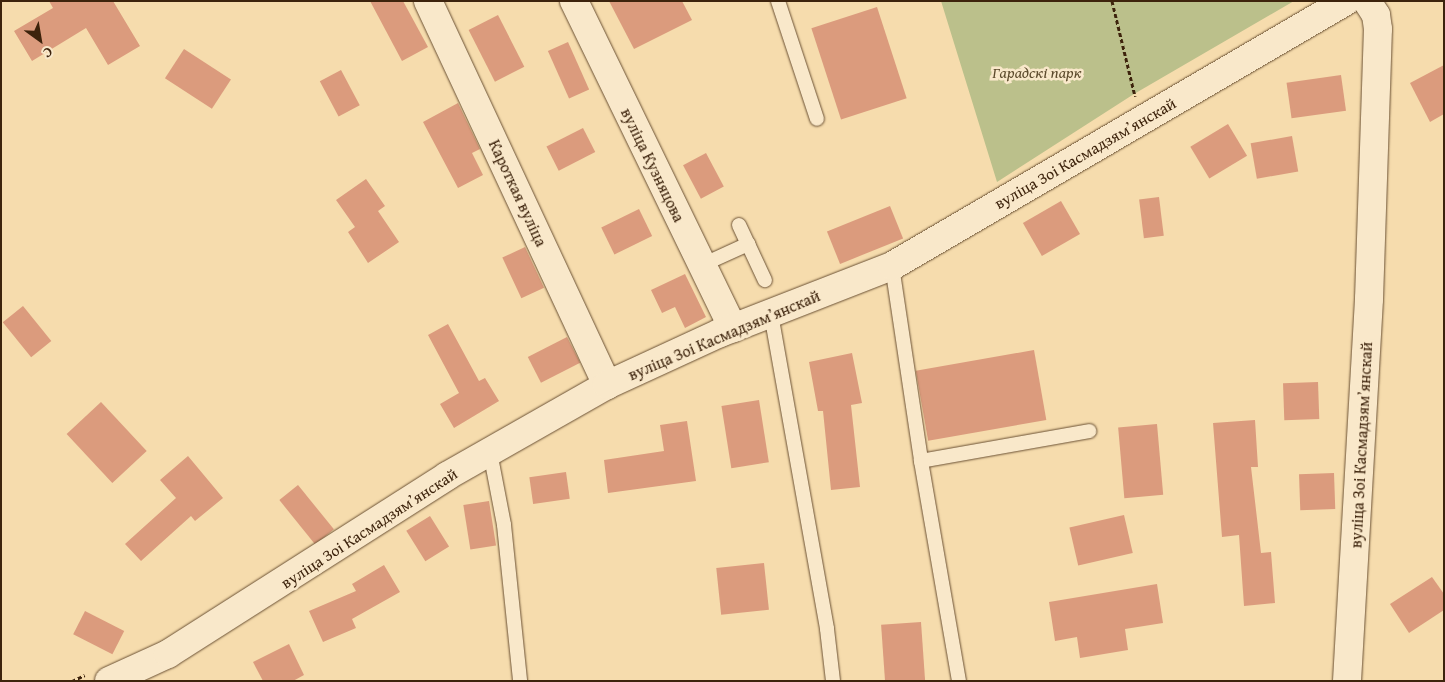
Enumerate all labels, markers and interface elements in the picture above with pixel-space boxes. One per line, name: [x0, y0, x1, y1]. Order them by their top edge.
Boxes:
north arrow: [15, 15, 65, 65]
text: С: [39, 42, 57, 63]
park label: Гарадскі парк: [992, 62, 1082, 82]
street label: вуліца Зоі Касмадзямʼянскай: [991, 93, 1179, 213]
street label: вуліца Кузняцова: [617, 105, 689, 225]
street label: Кароткая вуліца: [485, 137, 551, 249]
street label: вуліца Зоі Касмадзямʼянскай: [625, 286, 823, 384]
street label: вуліца Зоі Касмадзямʼянскай: [1346, 341, 1376, 549]
street label: вуліца Зоі Касмадзямʼянскай: [277, 464, 461, 592]

